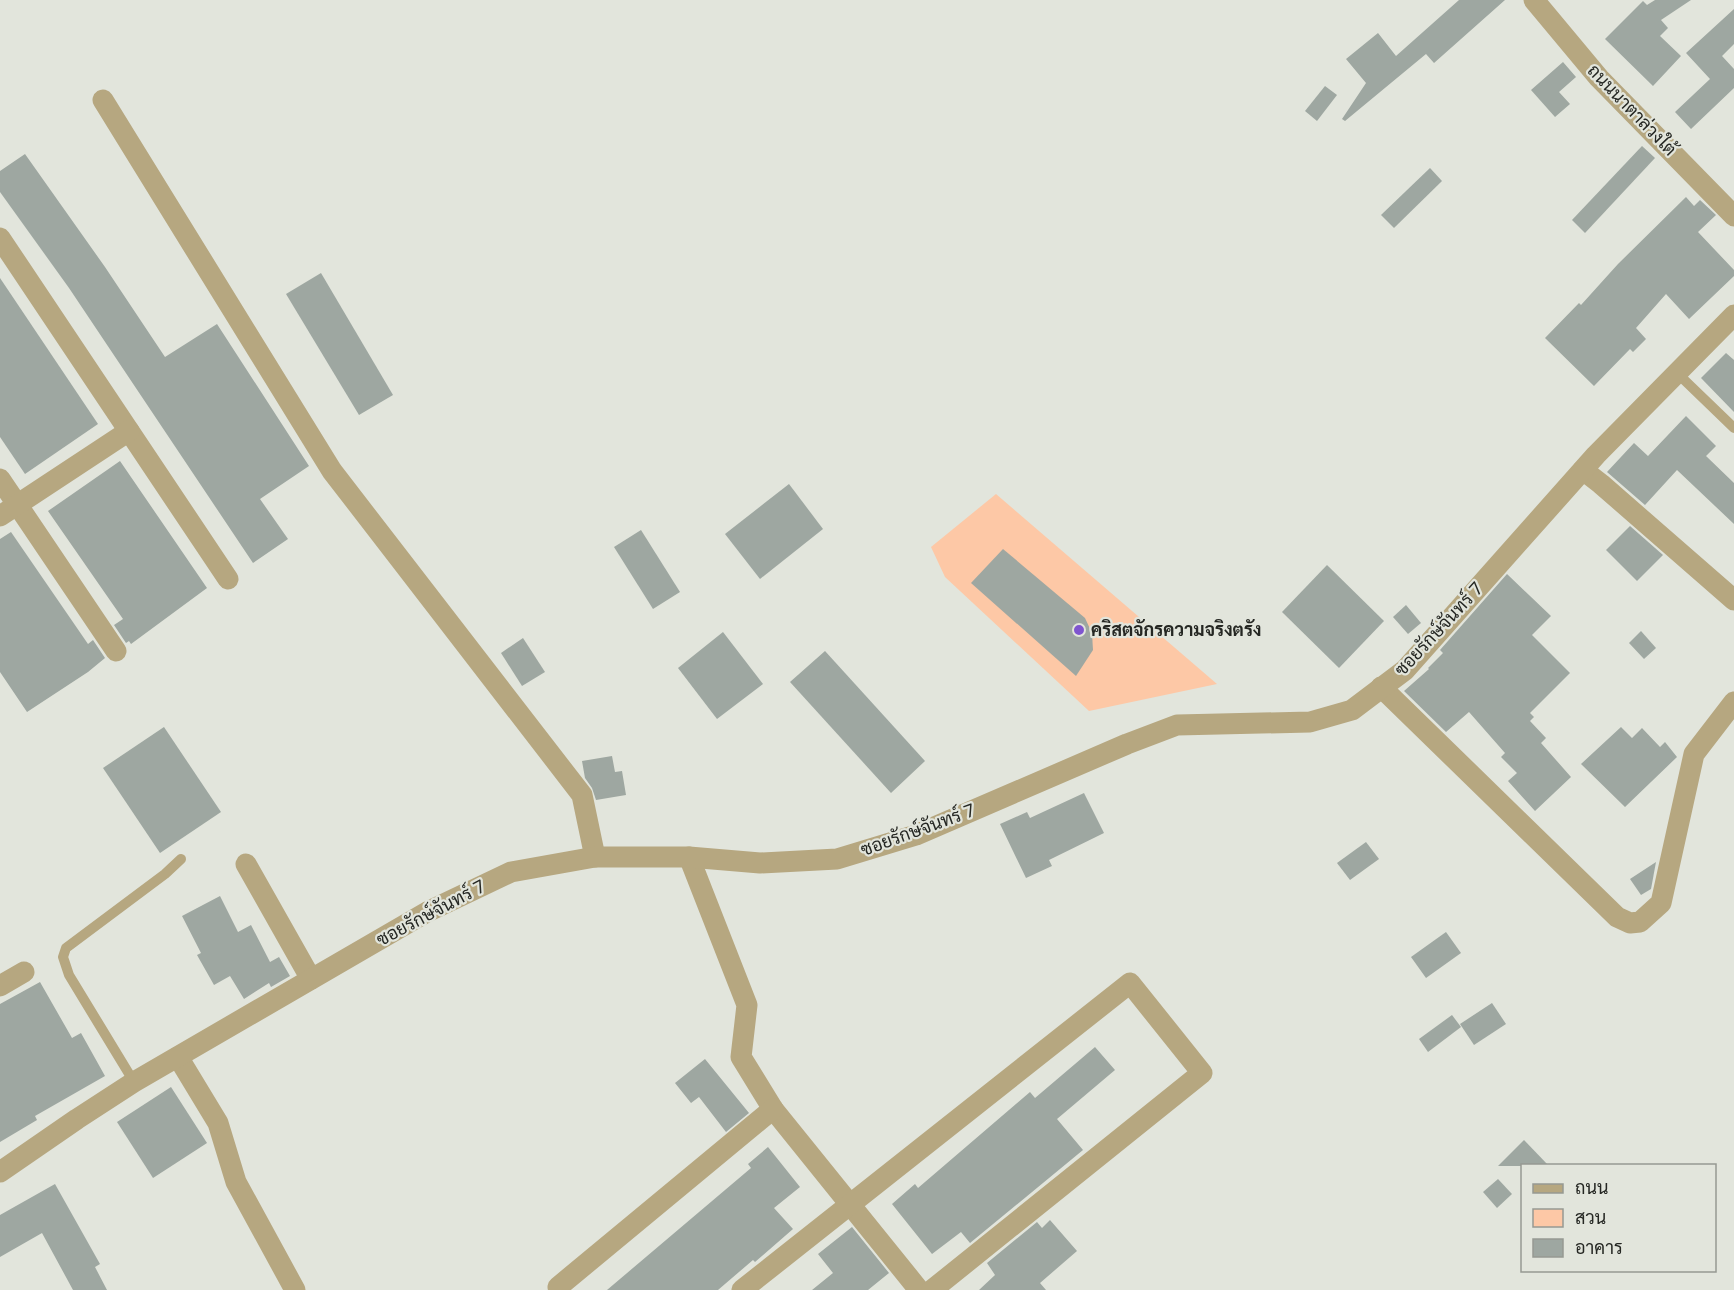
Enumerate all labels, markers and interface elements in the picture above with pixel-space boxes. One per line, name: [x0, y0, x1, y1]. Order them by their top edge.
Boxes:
street label: ถนนนาตาล่วงใต้: [1583, 58, 1683, 161]
street label: ซอยรักษ์จันทร์ 7: [1388, 576, 1488, 680]
place label: คริสตจักรความจริงตรัง: [1091, 617, 1262, 641]
marker: คริสตจักรความจริงตรัง: [1072, 623, 1086, 637]
street label: ซอยรักษ์จันทร์ 7: [857, 797, 978, 861]
street label: ซอยรักษ์จันทร์ 7: [372, 873, 489, 951]
legend: [1521, 1164, 1716, 1272]
text: ถนน: [1575, 1175, 1608, 1199]
text: สวน: [1575, 1205, 1606, 1229]
text: อาคาร: [1575, 1235, 1623, 1259]

